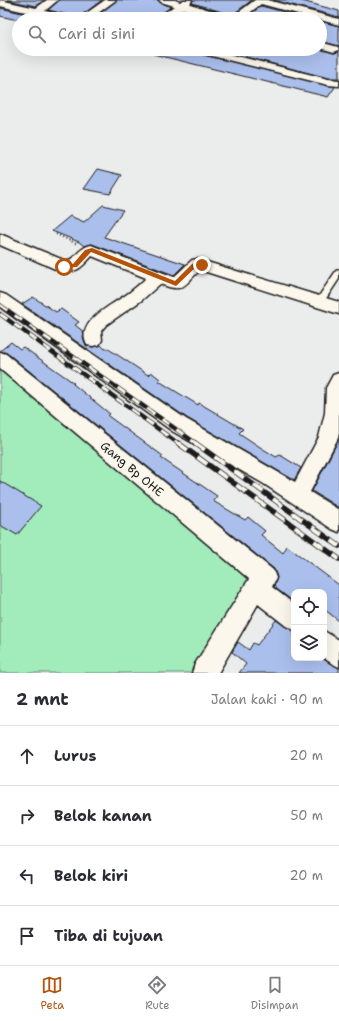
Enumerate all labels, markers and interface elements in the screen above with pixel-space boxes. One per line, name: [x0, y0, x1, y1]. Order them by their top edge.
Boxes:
search box: [12, 12, 327, 56]
icon: search: [26, 23, 48, 45]
text: Cari di sini: [58, 24, 135, 44]
route end: [193, 256, 211, 274]
route start: [55, 258, 73, 276]
street label: Gang Bp OHE: [97, 438, 167, 500]
map controls: [291, 589, 327, 661]
button: locate: [291, 589, 327, 625]
button: layers: [291, 625, 327, 661]
text: 2 mnt: [16, 688, 69, 710]
text: Jalan kaki · 90 m: [211, 691, 323, 708]
icon: ahead: [16, 745, 38, 767]
text: Lurus: [54, 746, 96, 766]
text: 20 m: [290, 747, 323, 764]
icon: right: [16, 805, 38, 827]
text: Belok kanan: [54, 806, 152, 826]
text: 50 m: [290, 807, 323, 824]
icon: left: [16, 865, 38, 887]
text: Belok kiri: [54, 866, 128, 886]
text: 20 m: [290, 867, 323, 884]
icon: arrive: [16, 925, 38, 947]
text: Tiba di tujuan: [54, 926, 163, 946]
tab: Peta: [41, 974, 64, 1013]
tab: Rute: [145, 974, 170, 1013]
tab: Disimpan: [251, 974, 298, 1013]

